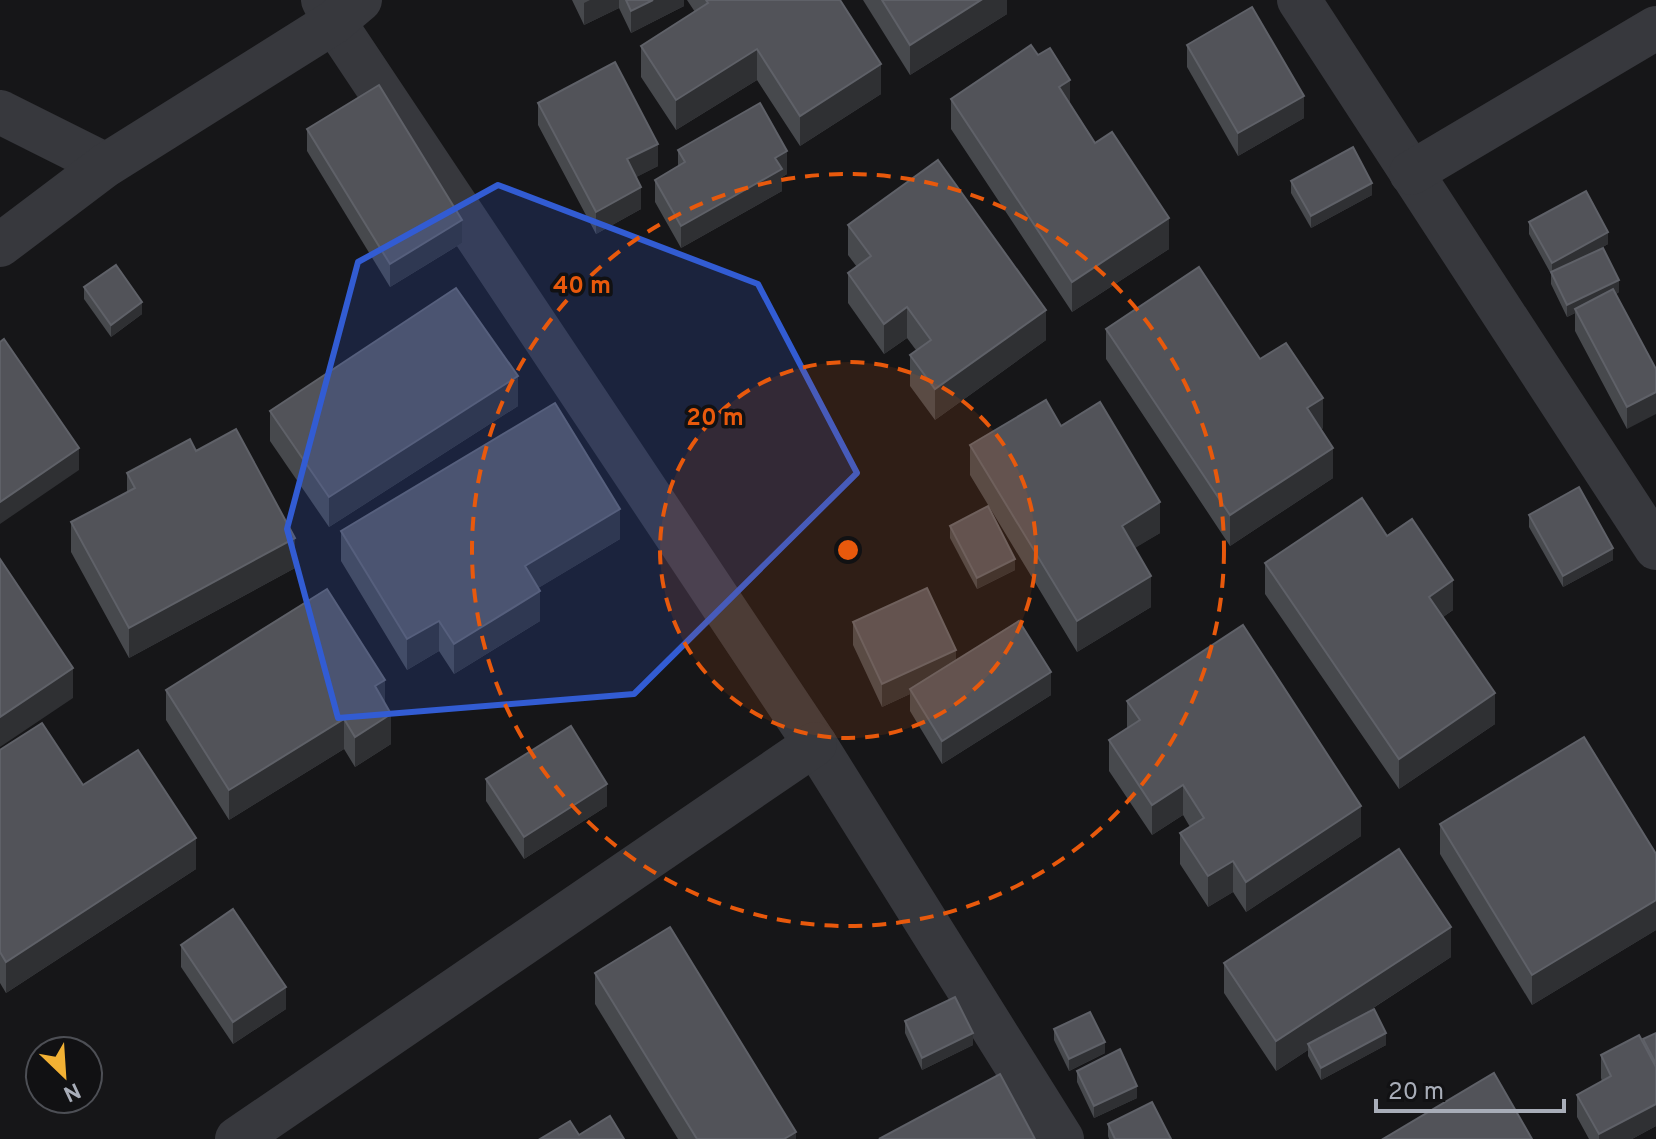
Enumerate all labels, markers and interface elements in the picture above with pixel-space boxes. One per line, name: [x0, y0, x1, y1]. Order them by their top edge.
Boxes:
text: 40 m: [553, 272, 611, 302]
text: 20 m: [686, 404, 744, 434]
centre of rings: [834, 536, 862, 564]
north arrow: [24, 1035, 104, 1115]
scale bar: [1376, 1063, 1564, 1113]
text: N: [59, 1075, 84, 1106]
text: 20 m: [1388, 1078, 1444, 1108]

